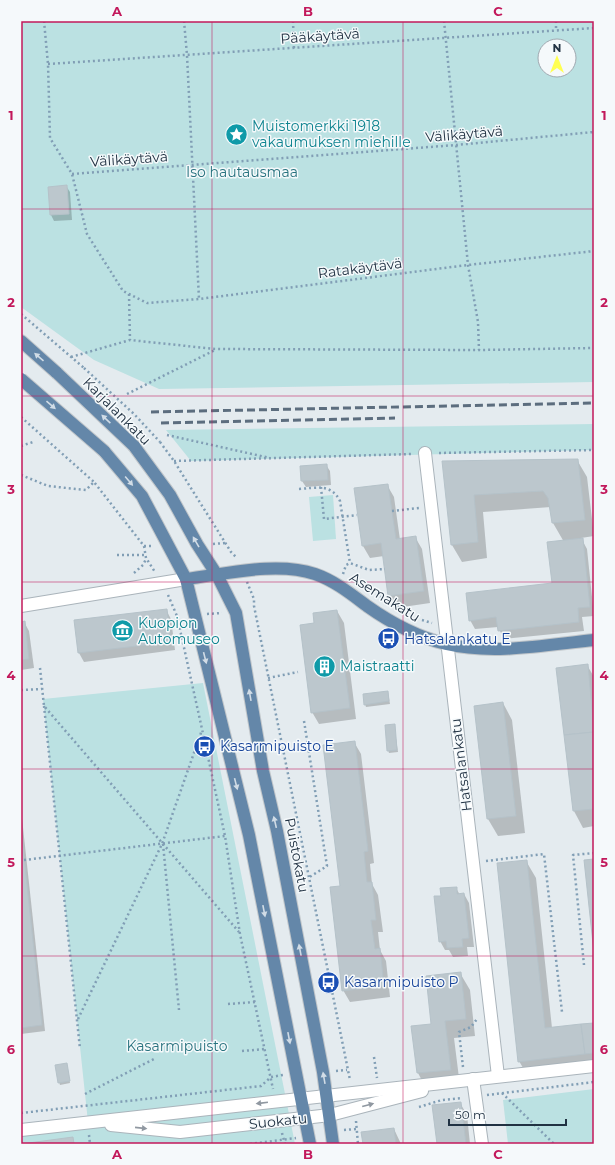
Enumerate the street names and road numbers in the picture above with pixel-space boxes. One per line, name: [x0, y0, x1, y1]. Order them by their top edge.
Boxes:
street label: Pääkäytävä: [280, 24, 360, 48]
street label: Välikäytävä: [424, 122, 504, 146]
street label: Välikäytävä: [90, 147, 168, 171]
street label: Ratakäytävä: [317, 254, 403, 282]
street label: Karjalankatu: [79, 373, 155, 449]
street label: Asemakatu: [346, 568, 424, 626]
street label: Hatsalankatu: [446, 718, 476, 812]
street label: Puistokatu: [281, 816, 313, 894]
street label: Suokatu: [248, 1109, 308, 1133]

